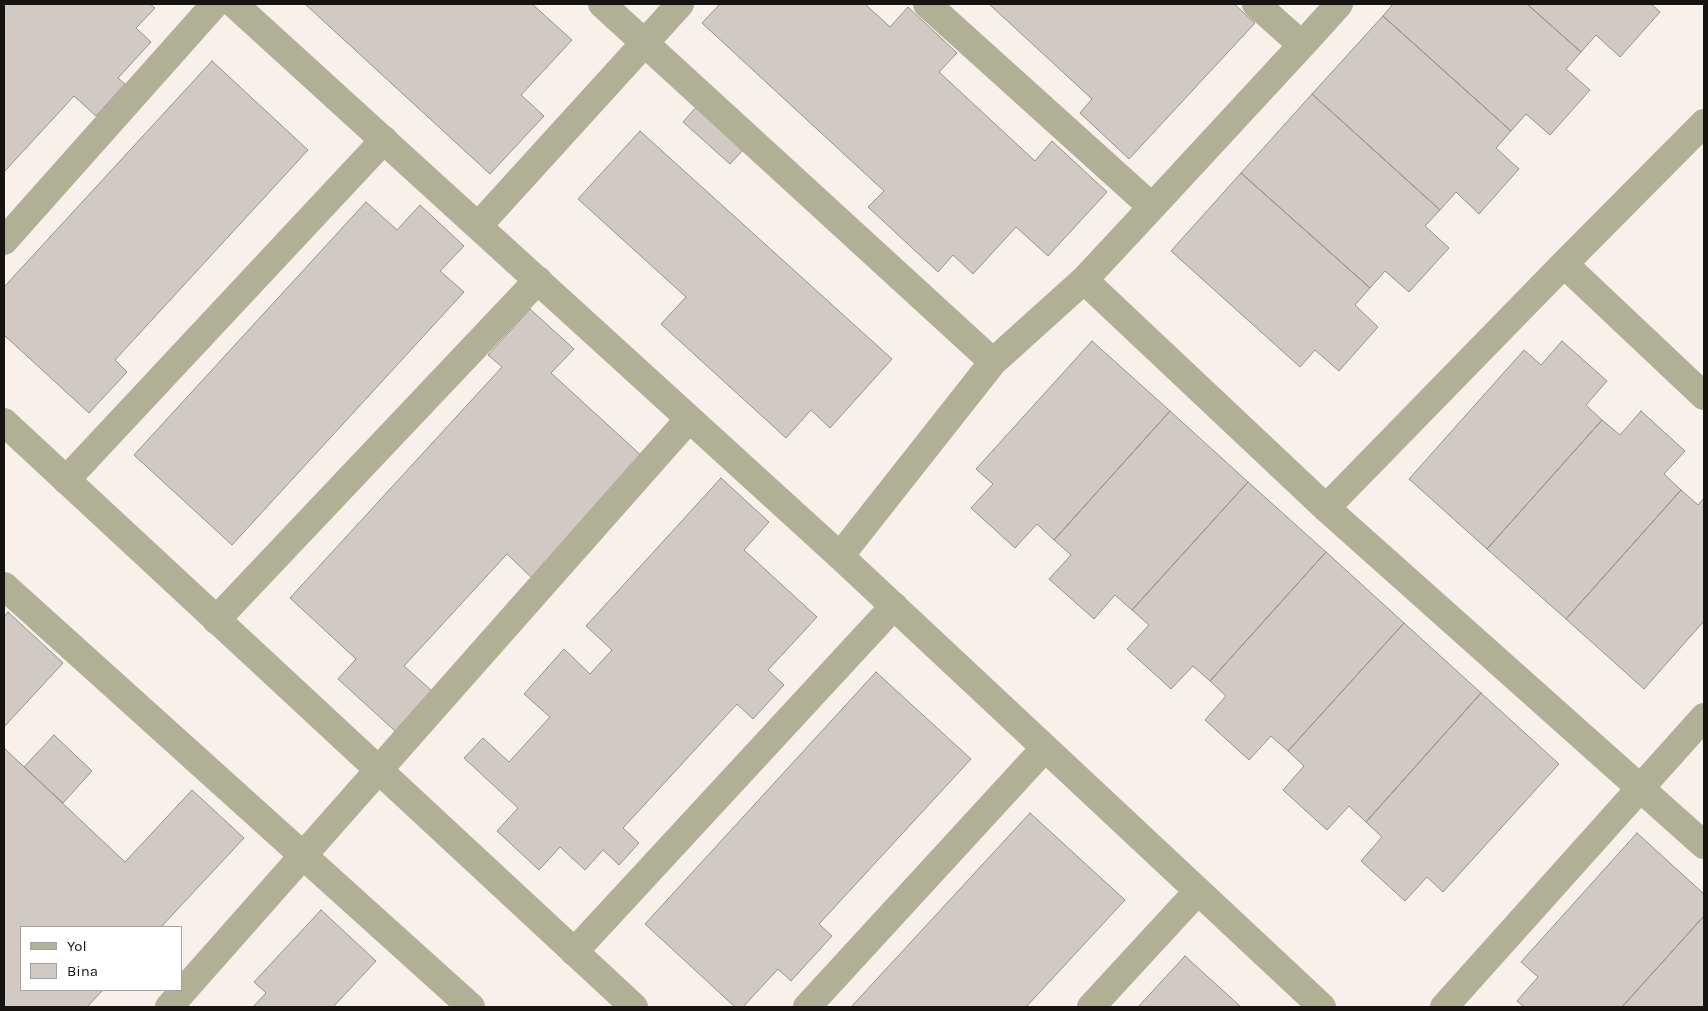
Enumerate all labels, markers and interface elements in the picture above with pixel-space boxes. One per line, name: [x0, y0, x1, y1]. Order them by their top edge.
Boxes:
legend: [20, 926, 182, 991]
text: Yol: [67, 937, 87, 955]
text: Bina: [67, 962, 98, 980]

